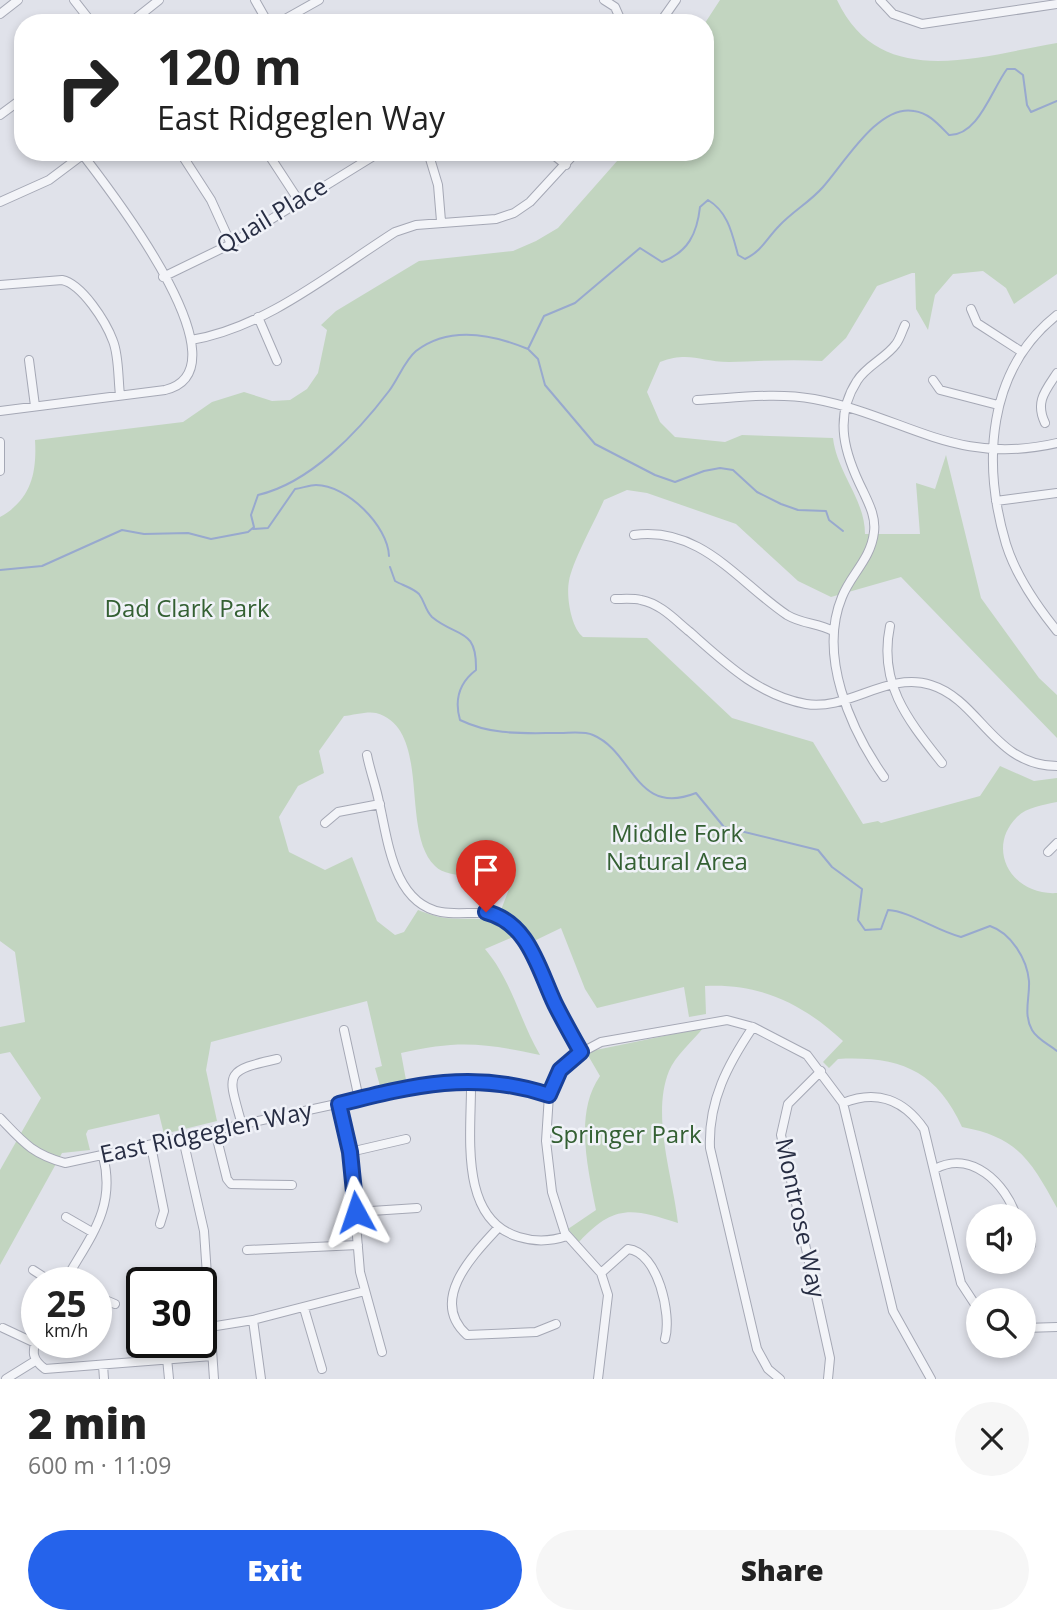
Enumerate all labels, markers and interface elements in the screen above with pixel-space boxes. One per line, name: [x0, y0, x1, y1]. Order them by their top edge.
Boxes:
text: 120 m: [157, 33, 302, 99]
icon: right: [42, 42, 133, 133]
text: East Ridgeglen Way: [157, 96, 445, 139]
street label: Quail Place: [210, 169, 333, 261]
park label: Dad Clark Park: [104, 591, 270, 624]
park label: Middle Fork Natural Area: [606, 816, 748, 877]
pin: [456, 840, 516, 912]
icon: arrive: [467, 851, 505, 889]
street label: East Ridgeglen Way: [97, 1093, 316, 1170]
park label: Springer Park: [550, 1117, 702, 1150]
street label: Montrose Way: [768, 1135, 835, 1301]
position arrow: [319, 1175, 393, 1249]
map controls: [966, 1204, 1036, 1358]
button: sound: [966, 1204, 1036, 1274]
speed limit sign: 30: [126, 1267, 217, 1358]
text: 25: [46, 1280, 87, 1327]
button: search: [966, 1288, 1036, 1358]
text: km/h: [45, 1318, 88, 1342]
text: 2 min: [28, 1394, 147, 1451]
button: close: [955, 1402, 1029, 1476]
text: 600 m · 11:09: [28, 1449, 171, 1481]
button: Exit: [28, 1530, 522, 1610]
button: Share: [536, 1530, 1029, 1610]

